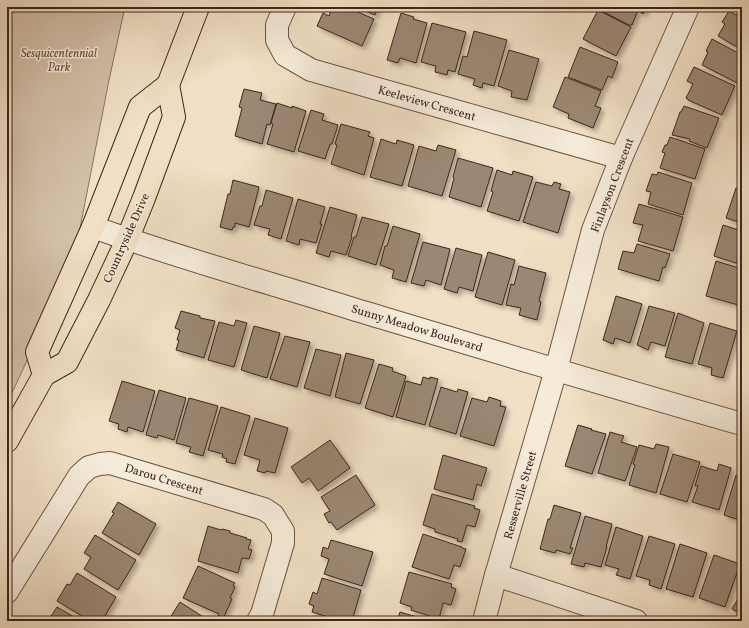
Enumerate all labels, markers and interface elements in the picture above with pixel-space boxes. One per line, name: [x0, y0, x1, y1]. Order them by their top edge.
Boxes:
park label: Sesquicentennial Park: [21, 46, 97, 76]
street label: Keeleview Crescent: [376, 82, 478, 126]
street label: Finlayson Crescent: [588, 136, 638, 235]
street label: Countryside Drive: [100, 191, 154, 286]
street label: Sunny Meadow Boulevard: [349, 301, 485, 357]
street label: Resserville Street: [501, 449, 541, 541]
street label: Darou Crescent: [122, 460, 205, 500]

